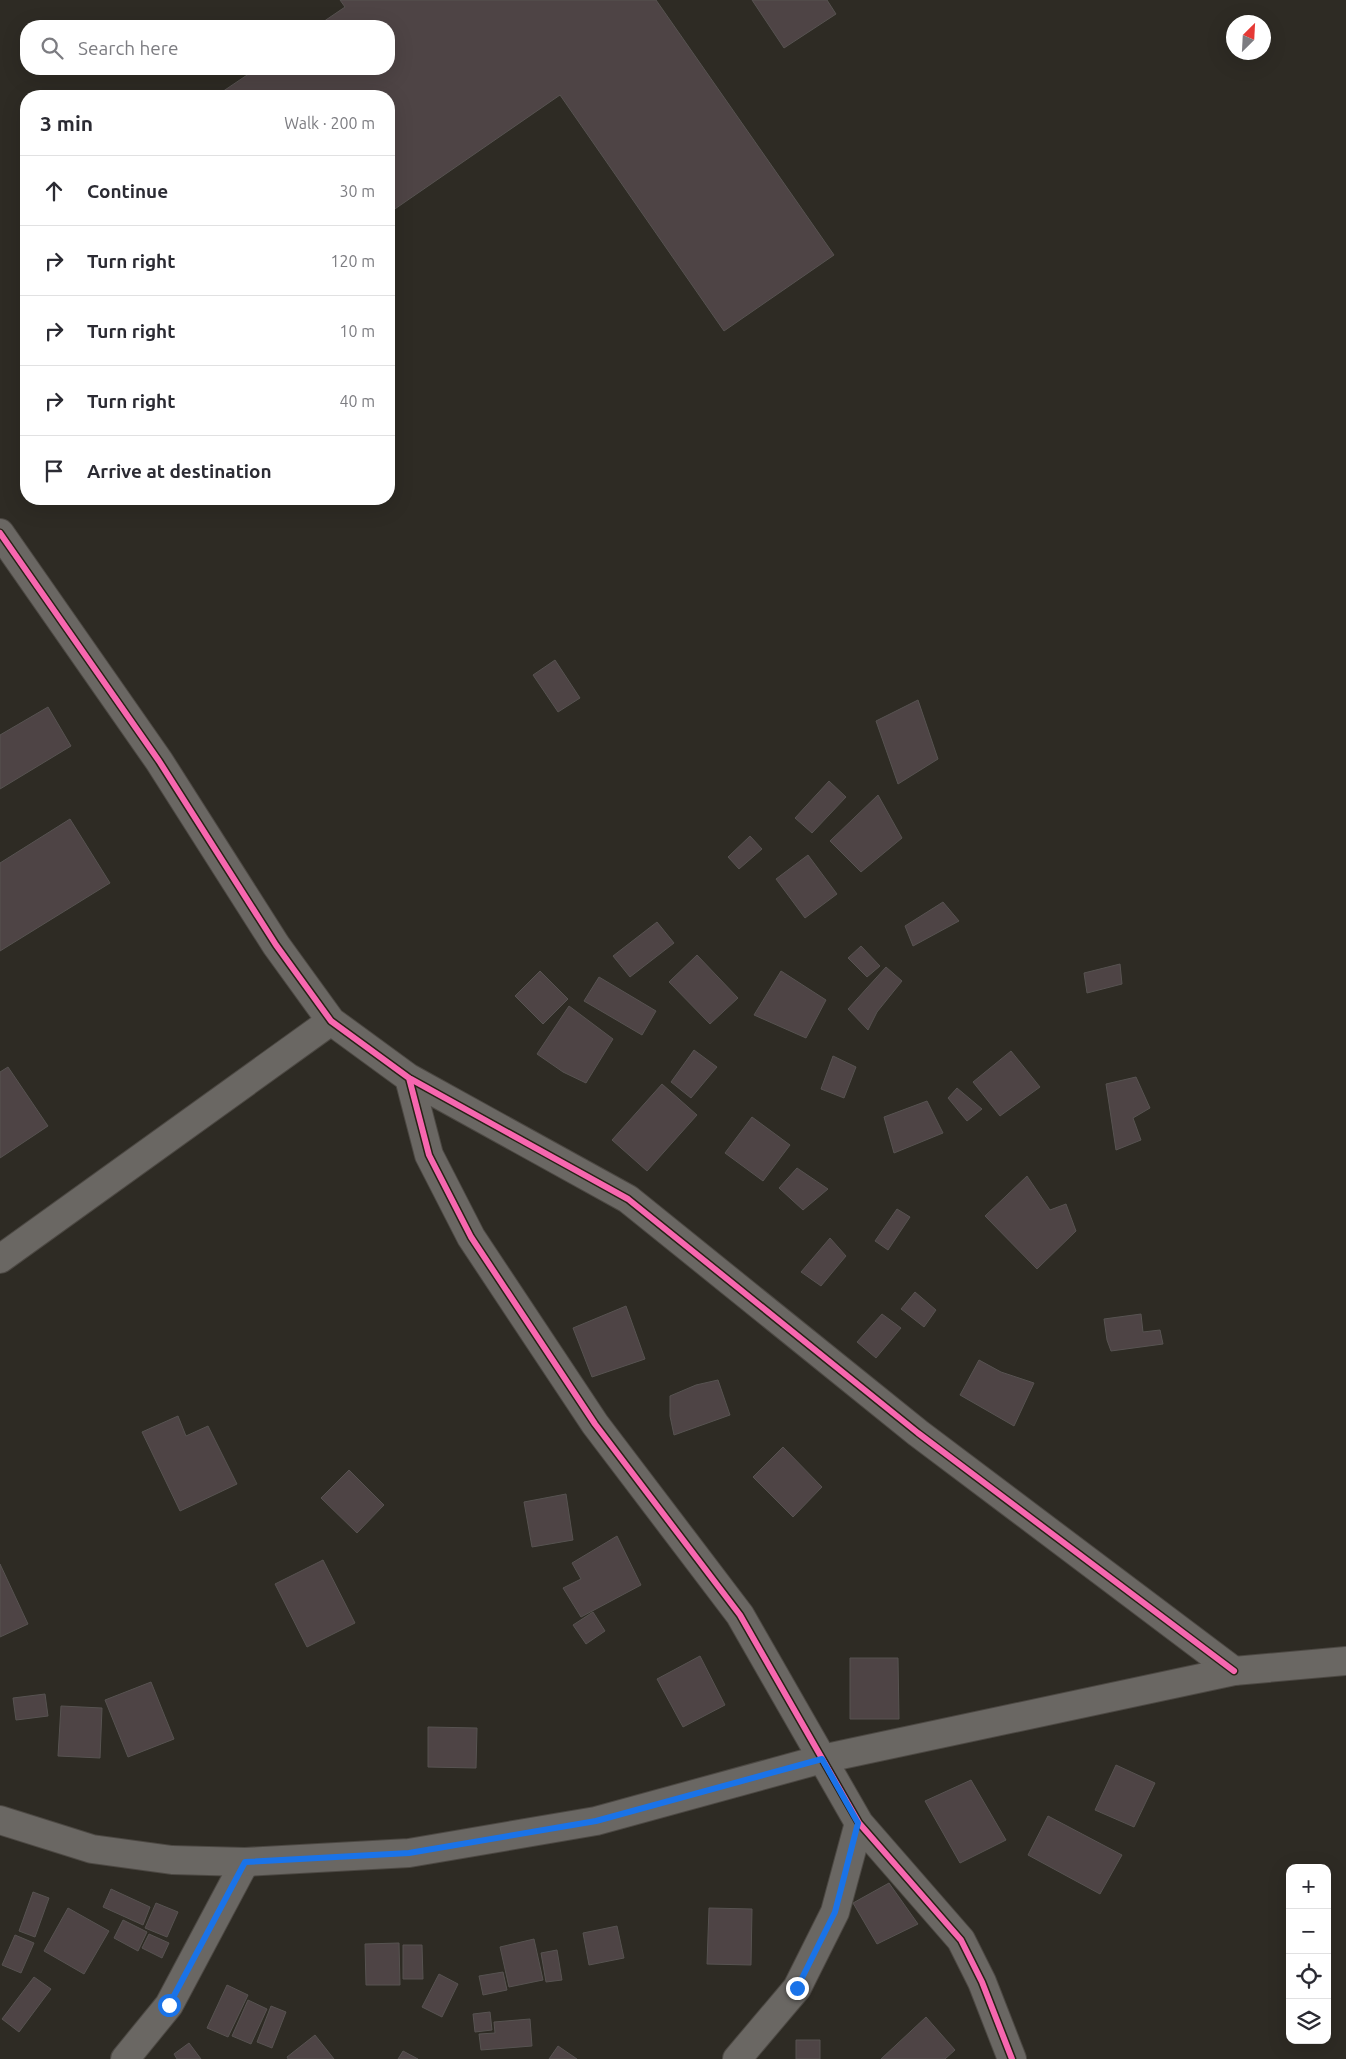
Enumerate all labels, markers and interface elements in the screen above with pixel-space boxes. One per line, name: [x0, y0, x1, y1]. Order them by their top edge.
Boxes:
north arrow: [1226, 15, 1271, 60]
search box: [20, 20, 395, 75]
icon: search: [38, 34, 66, 62]
text: Search here: [78, 37, 178, 59]
text: 3 min: [40, 111, 93, 135]
text: Walk · 200 m: [284, 114, 375, 132]
icon: ahead: [40, 177, 68, 205]
text: Continue: [87, 180, 168, 202]
text: 30 m: [339, 182, 375, 200]
icon: right: [40, 247, 68, 275]
text: Turn right: [87, 250, 175, 272]
text: 120 m: [330, 252, 375, 270]
icon: right: [40, 317, 68, 345]
text: Turn right: [87, 320, 175, 342]
text: 10 m: [339, 322, 375, 340]
icon: right: [40, 387, 68, 415]
text: Turn right: [87, 390, 175, 412]
text: 40 m: [339, 392, 375, 410]
icon: arrive: [40, 457, 68, 485]
text: Arrive at destination: [87, 460, 272, 482]
map controls: [1286, 1864, 1331, 2044]
button: +: [1286, 1864, 1331, 1909]
button: −: [1286, 1909, 1331, 1954]
button: locate: [1286, 1954, 1331, 1999]
route end: [786, 1977, 809, 2000]
route start: [158, 1994, 181, 2017]
button: layers: [1286, 1999, 1331, 2044]

